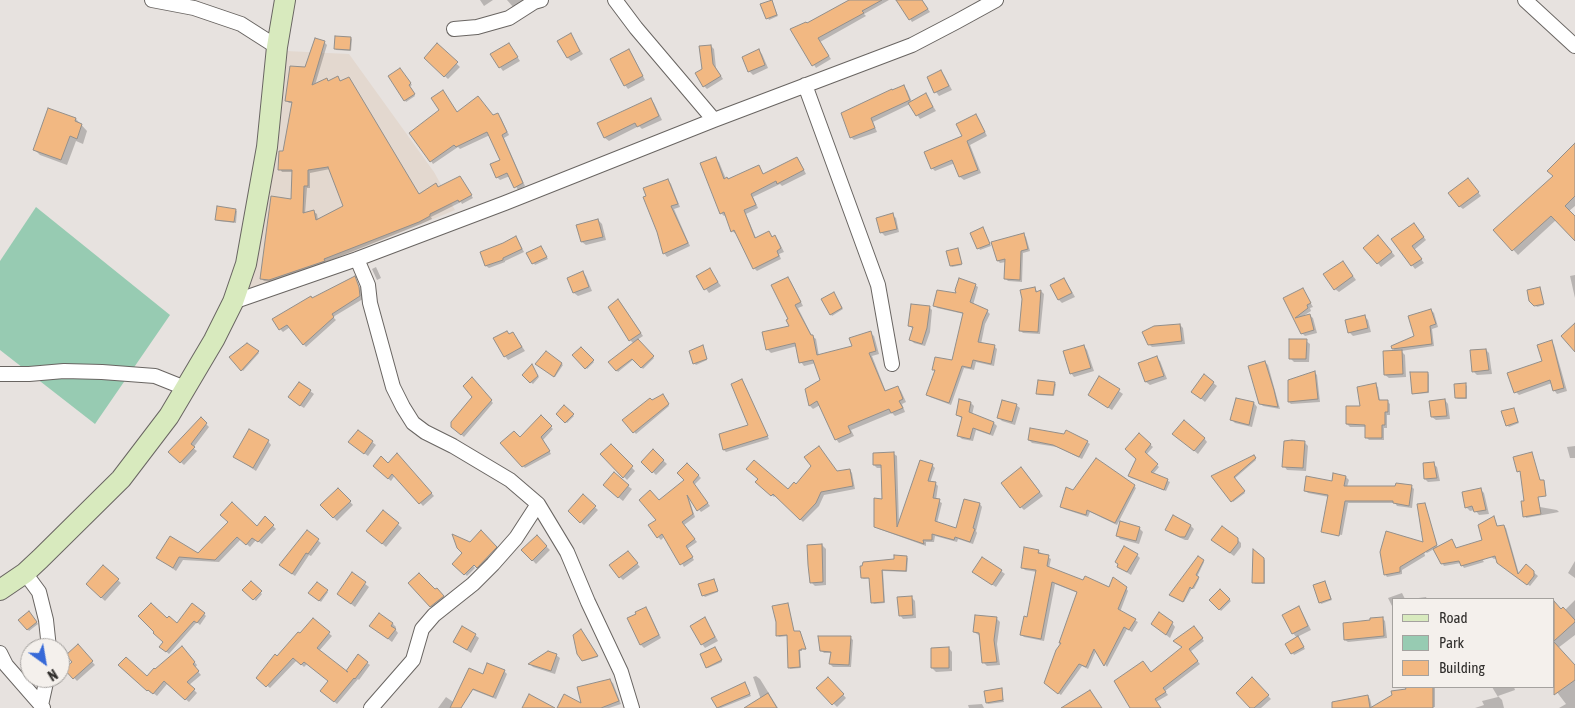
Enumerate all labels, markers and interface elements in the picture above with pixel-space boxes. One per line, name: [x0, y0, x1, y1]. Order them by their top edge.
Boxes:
legend: [1392, 598, 1555, 688]
text: Road: [1439, 609, 1468, 626]
text: Park: [1439, 634, 1464, 651]
north arrow: [20, 638, 70, 688]
text: Building: [1439, 659, 1485, 676]
text: N: [45, 666, 60, 684]

